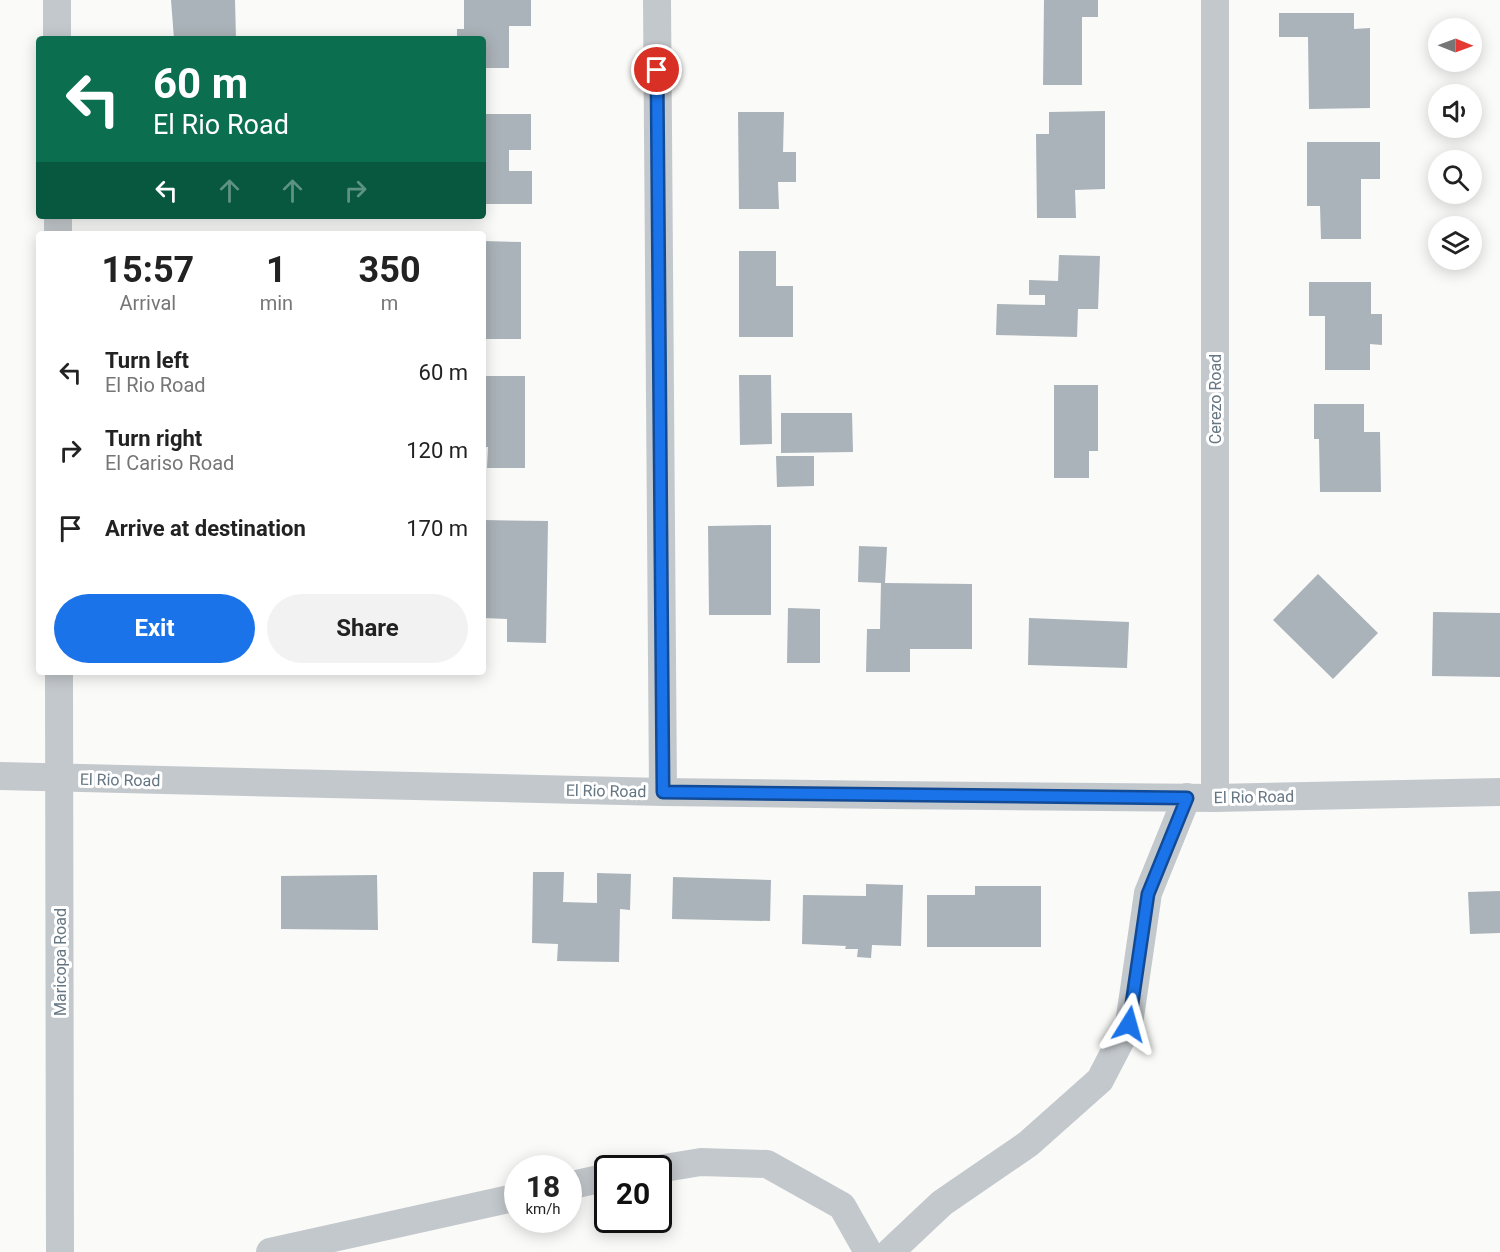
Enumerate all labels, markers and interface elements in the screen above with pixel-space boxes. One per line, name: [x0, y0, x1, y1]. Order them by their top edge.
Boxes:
north arrow: [1428, 18, 1482, 72]
map controls: [1428, 18, 1482, 270]
pin: [631, 44, 682, 95]
icon: arrive: [640, 53, 673, 86]
text: 60 m: [153, 59, 248, 108]
icon: left: [54, 60, 132, 138]
button: sound: [1428, 84, 1482, 138]
text: El Rio Road: [153, 109, 289, 141]
button: search: [1428, 150, 1482, 204]
icon: left: [150, 174, 183, 207]
icon: ahead: [213, 174, 246, 207]
icon: ahead: [276, 174, 309, 207]
icon: right: [339, 174, 372, 207]
button: layers: [1428, 216, 1482, 270]
text: 15:57: [101, 249, 194, 291]
text: 1: [266, 249, 287, 291]
text: 350: [359, 249, 421, 291]
text: Arrival: [119, 291, 176, 315]
text: min: [260, 291, 293, 315]
text: m: [381, 291, 398, 315]
text: Turn left: [105, 348, 189, 373]
street label: Cerezo Road: [1206, 354, 1225, 444]
icon: left: [54, 356, 87, 389]
text: 60 m: [419, 360, 468, 385]
text: El Rio Road: [105, 373, 206, 397]
text: Turn right: [105, 426, 202, 451]
icon: right: [54, 434, 87, 467]
text: 120 m: [406, 438, 468, 463]
text: El Cariso Road: [105, 451, 234, 475]
icon: arrive: [54, 512, 87, 545]
text: Arrive at destination: [105, 516, 306, 541]
text: 170 m: [406, 516, 468, 541]
button: Exit: [54, 594, 255, 663]
button: Share: [267, 594, 468, 663]
street label: El Rio Road: [80, 770, 160, 790]
street label: El Rio Road: [566, 781, 646, 801]
street label: El Rio Road: [1214, 787, 1294, 807]
street label: Maricopa Road: [51, 908, 70, 1016]
position arrow: [1097, 992, 1161, 1056]
speed limit sign: 20: [594, 1155, 672, 1233]
text: 18: [526, 1169, 560, 1204]
text: km/h: [525, 1200, 561, 1218]

